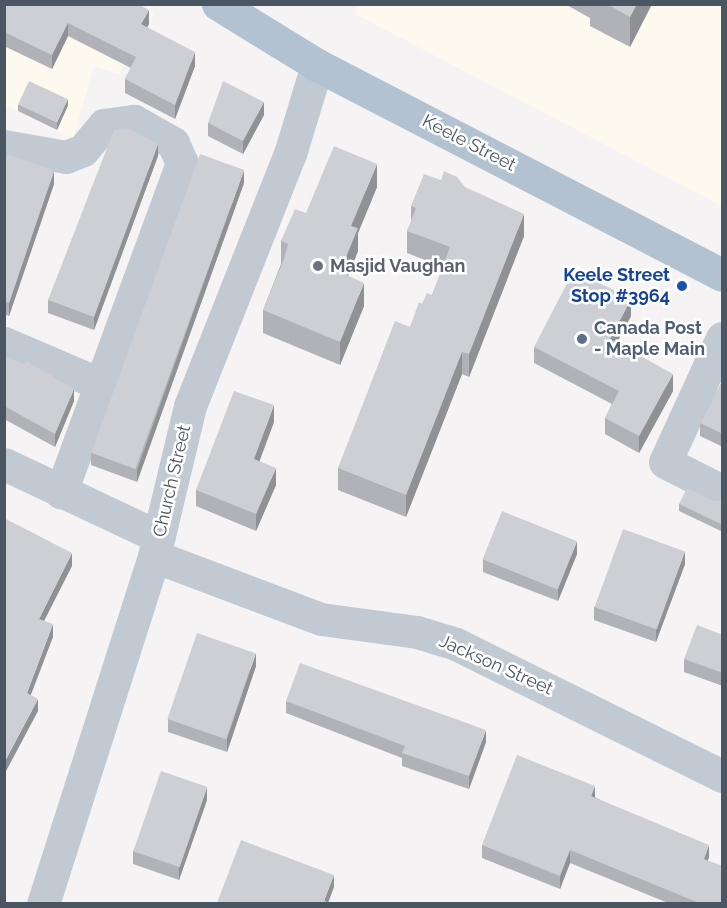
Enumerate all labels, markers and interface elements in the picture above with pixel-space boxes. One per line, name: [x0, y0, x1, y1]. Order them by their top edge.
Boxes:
street label: Keele Street: [419, 110, 519, 176]
place label: Masjid Vaughan: [330, 255, 466, 277]
marker: Masjid Vaughan: [311, 259, 325, 273]
place label: Keele Street Stop #3964: [563, 265, 670, 308]
marker: Keele Street Stop #3964: [675, 279, 689, 293]
place label: Canada Post - Maple Main: [594, 318, 705, 360]
marker: Canada Post - Maple Main: [575, 332, 589, 346]
street label: Church Street: [149, 423, 195, 539]
street label: Jackson Street: [436, 630, 556, 700]

